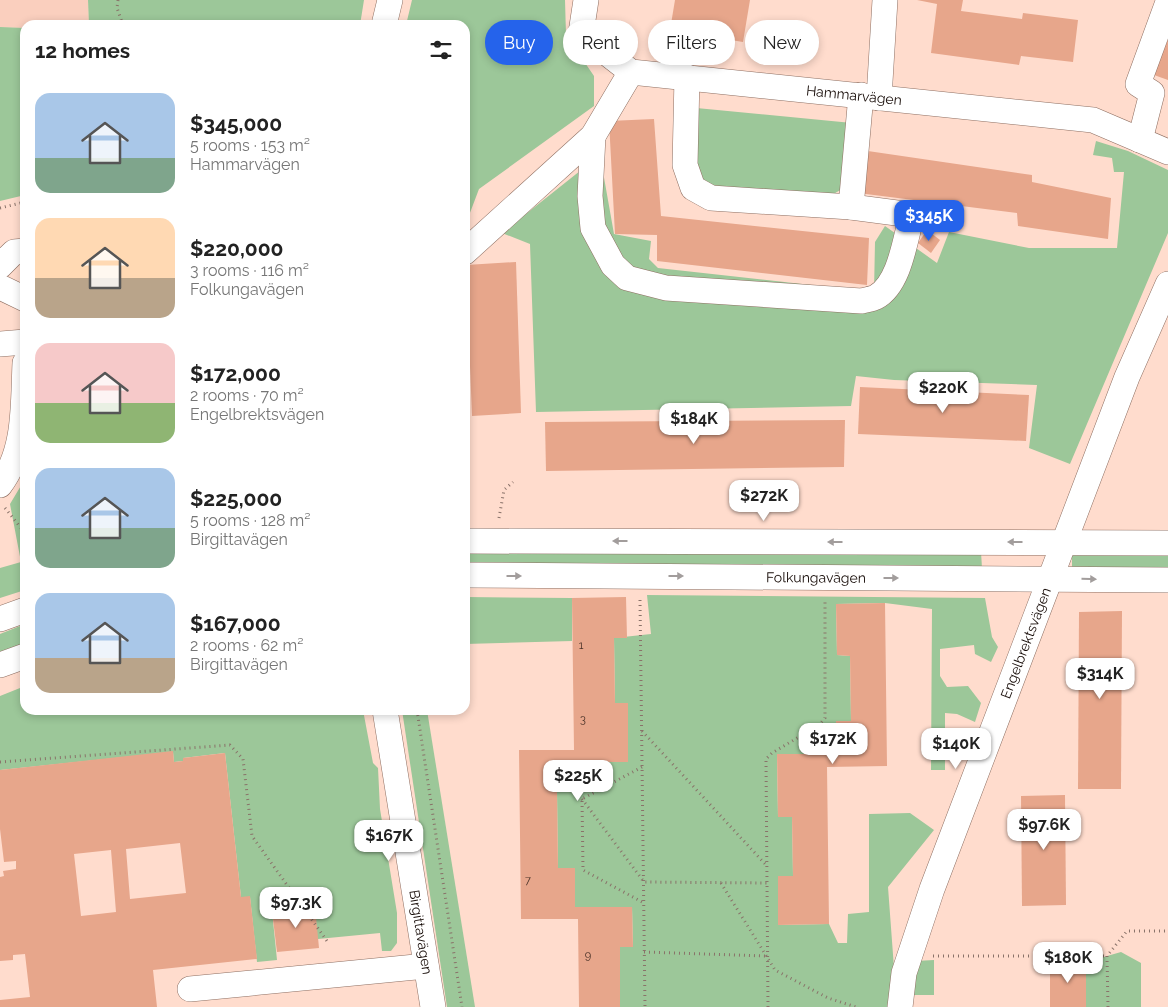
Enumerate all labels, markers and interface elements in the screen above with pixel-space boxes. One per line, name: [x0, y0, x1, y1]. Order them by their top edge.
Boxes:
chip: Buy: [485, 20, 553, 65]
chip: Rent: [563, 20, 638, 65]
chip: Filters: [648, 20, 735, 65]
chip: New: [745, 20, 819, 65]
icon: filters: [427, 36, 455, 64]
text: 12 homes: [35, 38, 130, 63]
street label: Hammarvägen: [805, 82, 903, 108]
text: $345,000: [190, 111, 282, 136]
icon: home: [75, 113, 135, 173]
text: 5 rooms · 153 m²: [190, 136, 310, 155]
text: Hammarvägen: [190, 155, 300, 174]
pin: $345K: [894, 200, 964, 242]
text: $345K: [905, 206, 953, 225]
text: $220,000: [190, 236, 283, 261]
icon: home: [75, 238, 135, 298]
text: 3 rooms · 116 m²: [190, 261, 309, 280]
text: Folkungavägen: [190, 280, 304, 299]
text: $172,000: [190, 361, 281, 386]
icon: home: [75, 363, 135, 423]
pin: $220K: [908, 372, 978, 414]
text: $220K: [919, 378, 967, 397]
text: 2 rooms · 70 m²: [190, 386, 304, 405]
pin: $184K: [659, 402, 729, 445]
text: Engelbrektsvägen: [190, 405, 324, 424]
text: $184K: [670, 409, 718, 428]
pin: $272K: [729, 480, 799, 522]
text: $225,000: [190, 486, 282, 511]
text: $272K: [740, 486, 788, 505]
icon: home: [75, 488, 135, 548]
text: 5 rooms · 128 m²: [190, 511, 310, 530]
text: Birgittavägen: [190, 530, 288, 549]
one-way arrow: [612, 537, 628, 545]
one-way arrow: [827, 538, 843, 546]
one-way arrow: [1007, 538, 1023, 546]
street label: Folkungavägen: [766, 569, 866, 586]
one-way arrow: [506, 572, 522, 580]
one-way arrow: [668, 573, 684, 581]
one-way arrow: [883, 574, 899, 582]
one-way arrow: [1081, 575, 1097, 583]
street label: Engelbrektsvägen: [997, 585, 1054, 701]
text: $167,000: [190, 611, 281, 636]
icon: home: [75, 613, 135, 673]
text: 2 rooms · 62 m²: [190, 636, 303, 655]
house number: 1: [579, 639, 584, 652]
text: Birgittavägen: [190, 655, 288, 674]
pin: $314K: [1065, 658, 1135, 700]
text: $314K: [1077, 664, 1123, 683]
house number: 3: [580, 713, 586, 726]
pin: $172K: [798, 722, 868, 765]
pin: $140K: [921, 728, 991, 770]
text: $172K: [810, 729, 856, 748]
text: $140K: [932, 734, 980, 753]
pin: $225K: [543, 760, 613, 802]
text: $225K: [554, 766, 602, 785]
pin: $97.6K: [1003, 808, 1085, 851]
text: $97.6K: [1018, 815, 1070, 834]
pin: $167K: [354, 820, 424, 862]
text: $167K: [365, 826, 413, 845]
house number: 7: [525, 874, 531, 887]
pin: $97.3K: [255, 886, 337, 929]
street label: Birgittavägen: [406, 889, 436, 976]
text: $97.3K: [271, 893, 321, 912]
pin: $180K: [1033, 942, 1103, 984]
text: $180K: [1044, 948, 1092, 967]
house number: 9: [585, 949, 591, 962]

